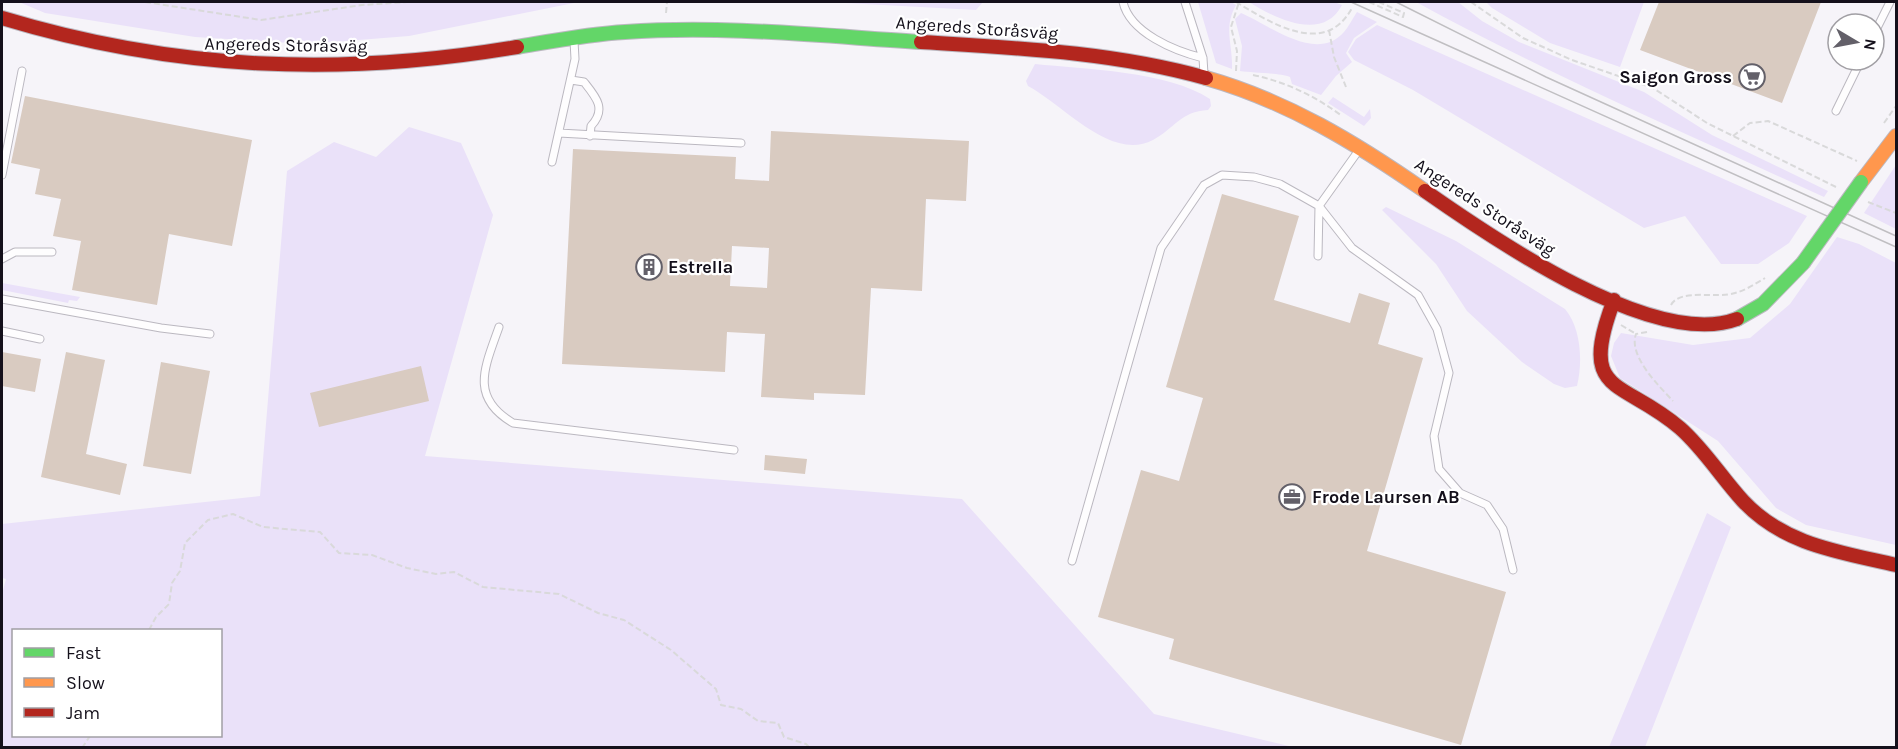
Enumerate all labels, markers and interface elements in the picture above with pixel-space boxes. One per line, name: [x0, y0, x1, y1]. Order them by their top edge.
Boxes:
street label: Angereds Storåsväg: [895, 11, 1059, 45]
north arrow: [1826, 12, 1886, 72]
street label: Angereds Storåsväg: [204, 33, 368, 57]
text: N: [1860, 37, 1881, 52]
supermarket icon: Saigon Gross: [1737, 62, 1767, 92]
place label: Saigon Gross: [1619, 66, 1732, 88]
street label: Angereds Storåsväg: [1411, 153, 1559, 261]
building icon: Estrella: [634, 252, 664, 282]
place label: Estrella: [668, 256, 733, 278]
office icon: Frode Laursen AB: [1277, 482, 1307, 512]
place label: Frode Laursen AB: [1312, 486, 1460, 508]
legend: [12, 629, 222, 737]
text: Fast: [66, 642, 101, 664]
text: Slow: [66, 672, 105, 694]
text: Jam: [66, 702, 100, 724]

